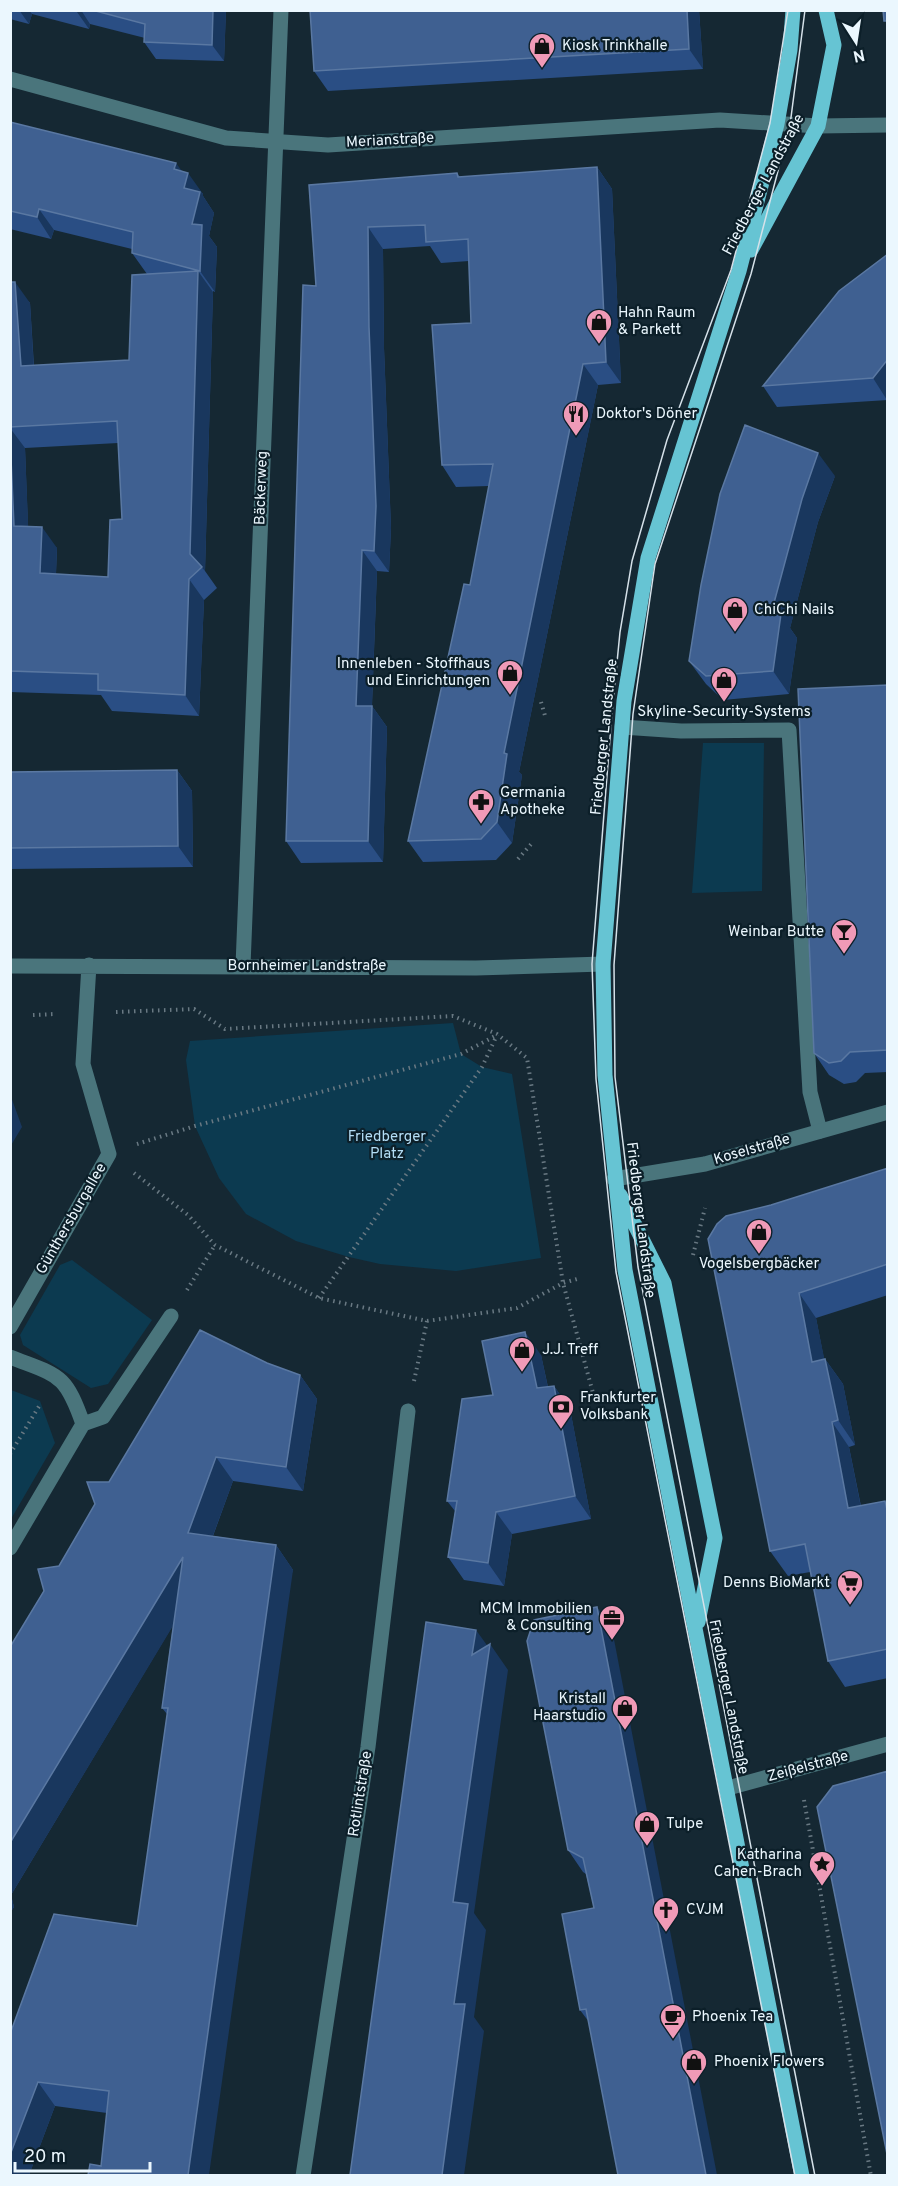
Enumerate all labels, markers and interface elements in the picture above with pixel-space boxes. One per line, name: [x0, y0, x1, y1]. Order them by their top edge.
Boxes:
north arrow: [826, 12, 886, 72]
shop icon: Kiosk Trinkhalle: [527, 31, 557, 69]
place label: Kiosk Trinkhalle: [562, 37, 668, 56]
text: N: [851, 44, 866, 66]
street label: Friedberger Landstraße: [719, 111, 809, 259]
street label: Merianstraße: [345, 129, 435, 153]
place label: Hahn Raum & Parkett: [618, 304, 696, 340]
shop icon: Hahn Raum & Parkett: [584, 307, 614, 345]
restaurant icon: Doktor's Döner: [561, 399, 591, 437]
place label: Doktor's Döner: [596, 405, 697, 424]
street label: Bäckerweg: [251, 451, 273, 525]
shop icon: ChiChi Nails: [720, 595, 750, 633]
place label: ChiChi Nails: [754, 601, 834, 620]
place label: Innenleben - Stoffhaus und Einrichtungen: [337, 655, 490, 691]
shop icon: Innenleben - Stoffhaus und Einrichtungen: [495, 658, 525, 696]
street label: Friedberger Landstraße: [587, 658, 623, 816]
shop icon: Skyline-Security-Systems: [709, 665, 739, 703]
place label: Skyline-Security-Systems: [637, 703, 811, 722]
place label: Germania Apotheke: [500, 784, 565, 820]
pharmacy icon: Germania Apotheke: [466, 787, 496, 825]
bar icon: Weinbar Butte: [829, 917, 859, 955]
place label: Weinbar Butte: [728, 923, 824, 942]
street label: Bornheimer Landstraße: [228, 957, 386, 976]
park label: Friedberger Platz: [348, 1128, 426, 1164]
street label: Koselstraße: [712, 1130, 792, 1170]
street label: Friedberger Landstraße: [621, 1141, 659, 1299]
street label: Günthersburgallee: [32, 1160, 112, 1278]
shop icon: Vogelsbergbäcker: [744, 1217, 774, 1255]
place label: Vogelsbergbäcker: [699, 1255, 819, 1274]
shop icon: J.J. Treff: [507, 1335, 537, 1373]
place label: J.J. Treff: [542, 1341, 598, 1360]
place label: Frankfurter Volksbank: [580, 1389, 656, 1425]
bank icon: Frankfurter Volksbank: [546, 1392, 576, 1430]
supermarket icon: Denns BioMarkt: [835, 1568, 865, 1606]
place label: Denns BioMarkt: [723, 1574, 830, 1593]
place label: MCM Immobilien & Consulting: [480, 1600, 592, 1636]
office icon: MCM Immobilien & Consulting: [597, 1603, 627, 1641]
street label: Friedberger Landstraße: [704, 1618, 752, 1776]
place label: Kristall Haarstudio: [533, 1690, 606, 1726]
shop icon: Kristall Haarstudio: [610, 1693, 640, 1731]
street label: Zeißelstraße: [765, 1747, 851, 1787]
street label: Rotlintstraße: [345, 1750, 377, 1838]
shop icon: Tulpe: [632, 1809, 662, 1847]
place label: Tulpe: [666, 1815, 703, 1834]
place label: Katharina Cahen-Brach: [714, 1846, 802, 1882]
place icon: Katharina Cahen-Brach: [807, 1849, 837, 1887]
church icon: CVJM: [651, 1895, 681, 1933]
place label: CVJM: [686, 1901, 724, 1920]
cafe icon: Phoenix Tea: [658, 2002, 688, 2040]
place label: Phoenix Tea: [692, 2008, 773, 2027]
shop icon: Phoenix Flowers: [679, 2047, 709, 2085]
place label: Phoenix Flowers: [714, 2053, 825, 2072]
scale bar: [15, 2135, 150, 2173]
text: 20 m: [24, 2146, 66, 2169]

